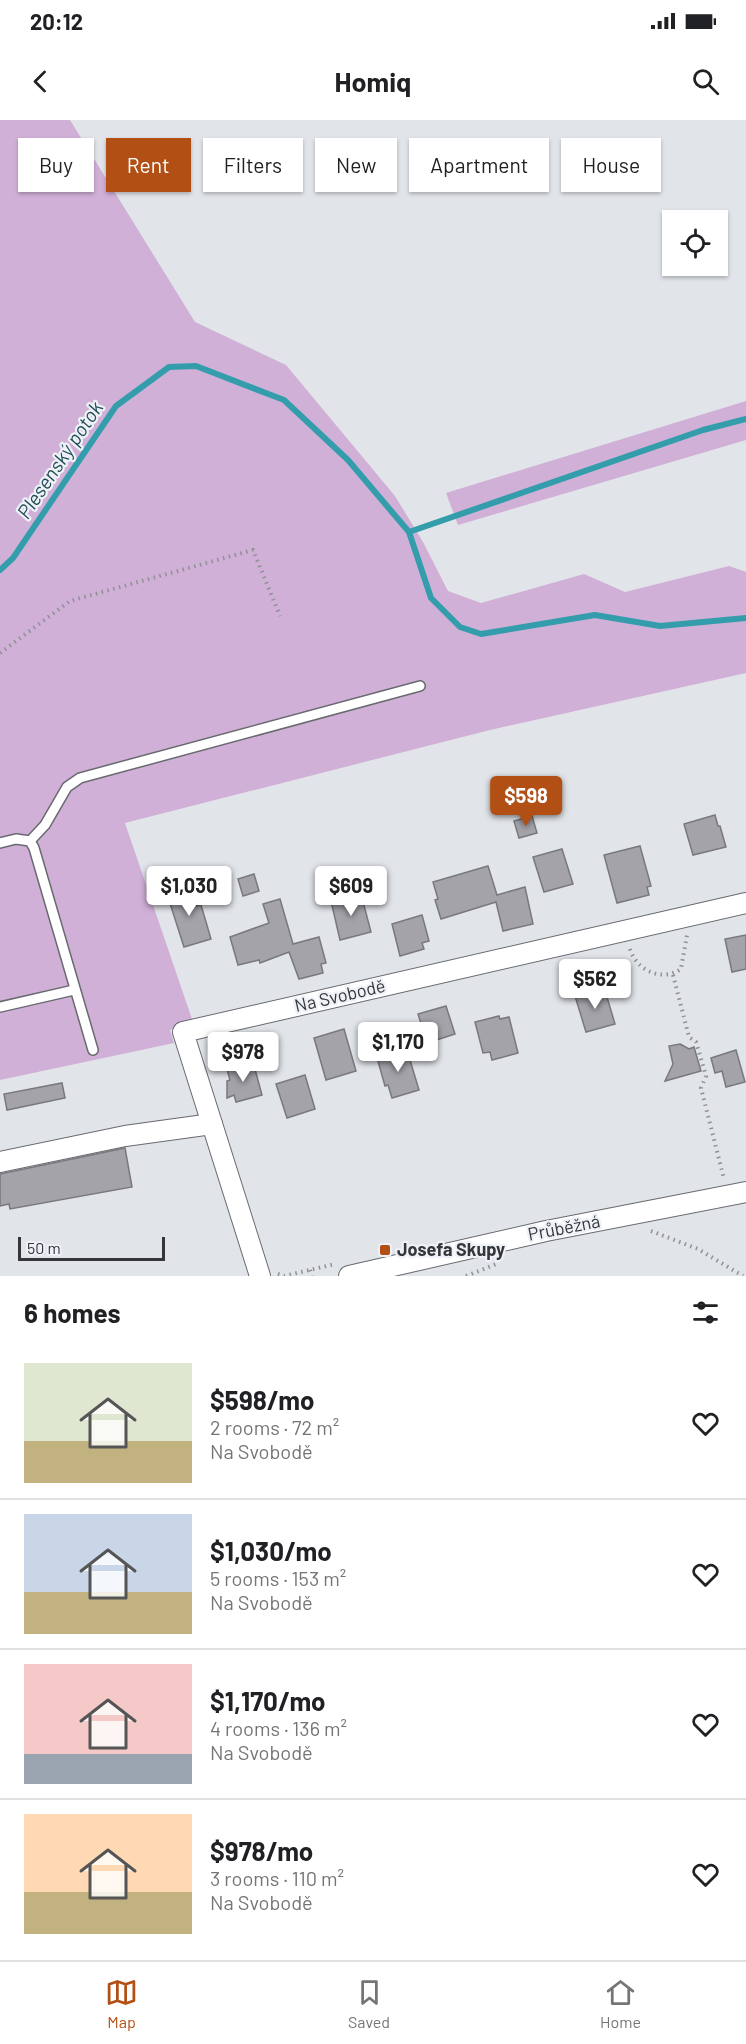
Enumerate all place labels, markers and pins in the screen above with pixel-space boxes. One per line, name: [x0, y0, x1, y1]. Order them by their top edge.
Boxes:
pin: $598: [490, 776, 562, 827]
pin: $1,030: [140, 866, 238, 917]
pin: $609: [315, 866, 387, 917]
pin: $562: [559, 959, 631, 1010]
pin: $1,170: [349, 1022, 447, 1073]
pin: $978: [207, 1032, 279, 1083]
place label: Josefa Skupy: [397, 1238, 505, 1260]
marker: Josefa Skupy: [378, 1243, 392, 1257]

